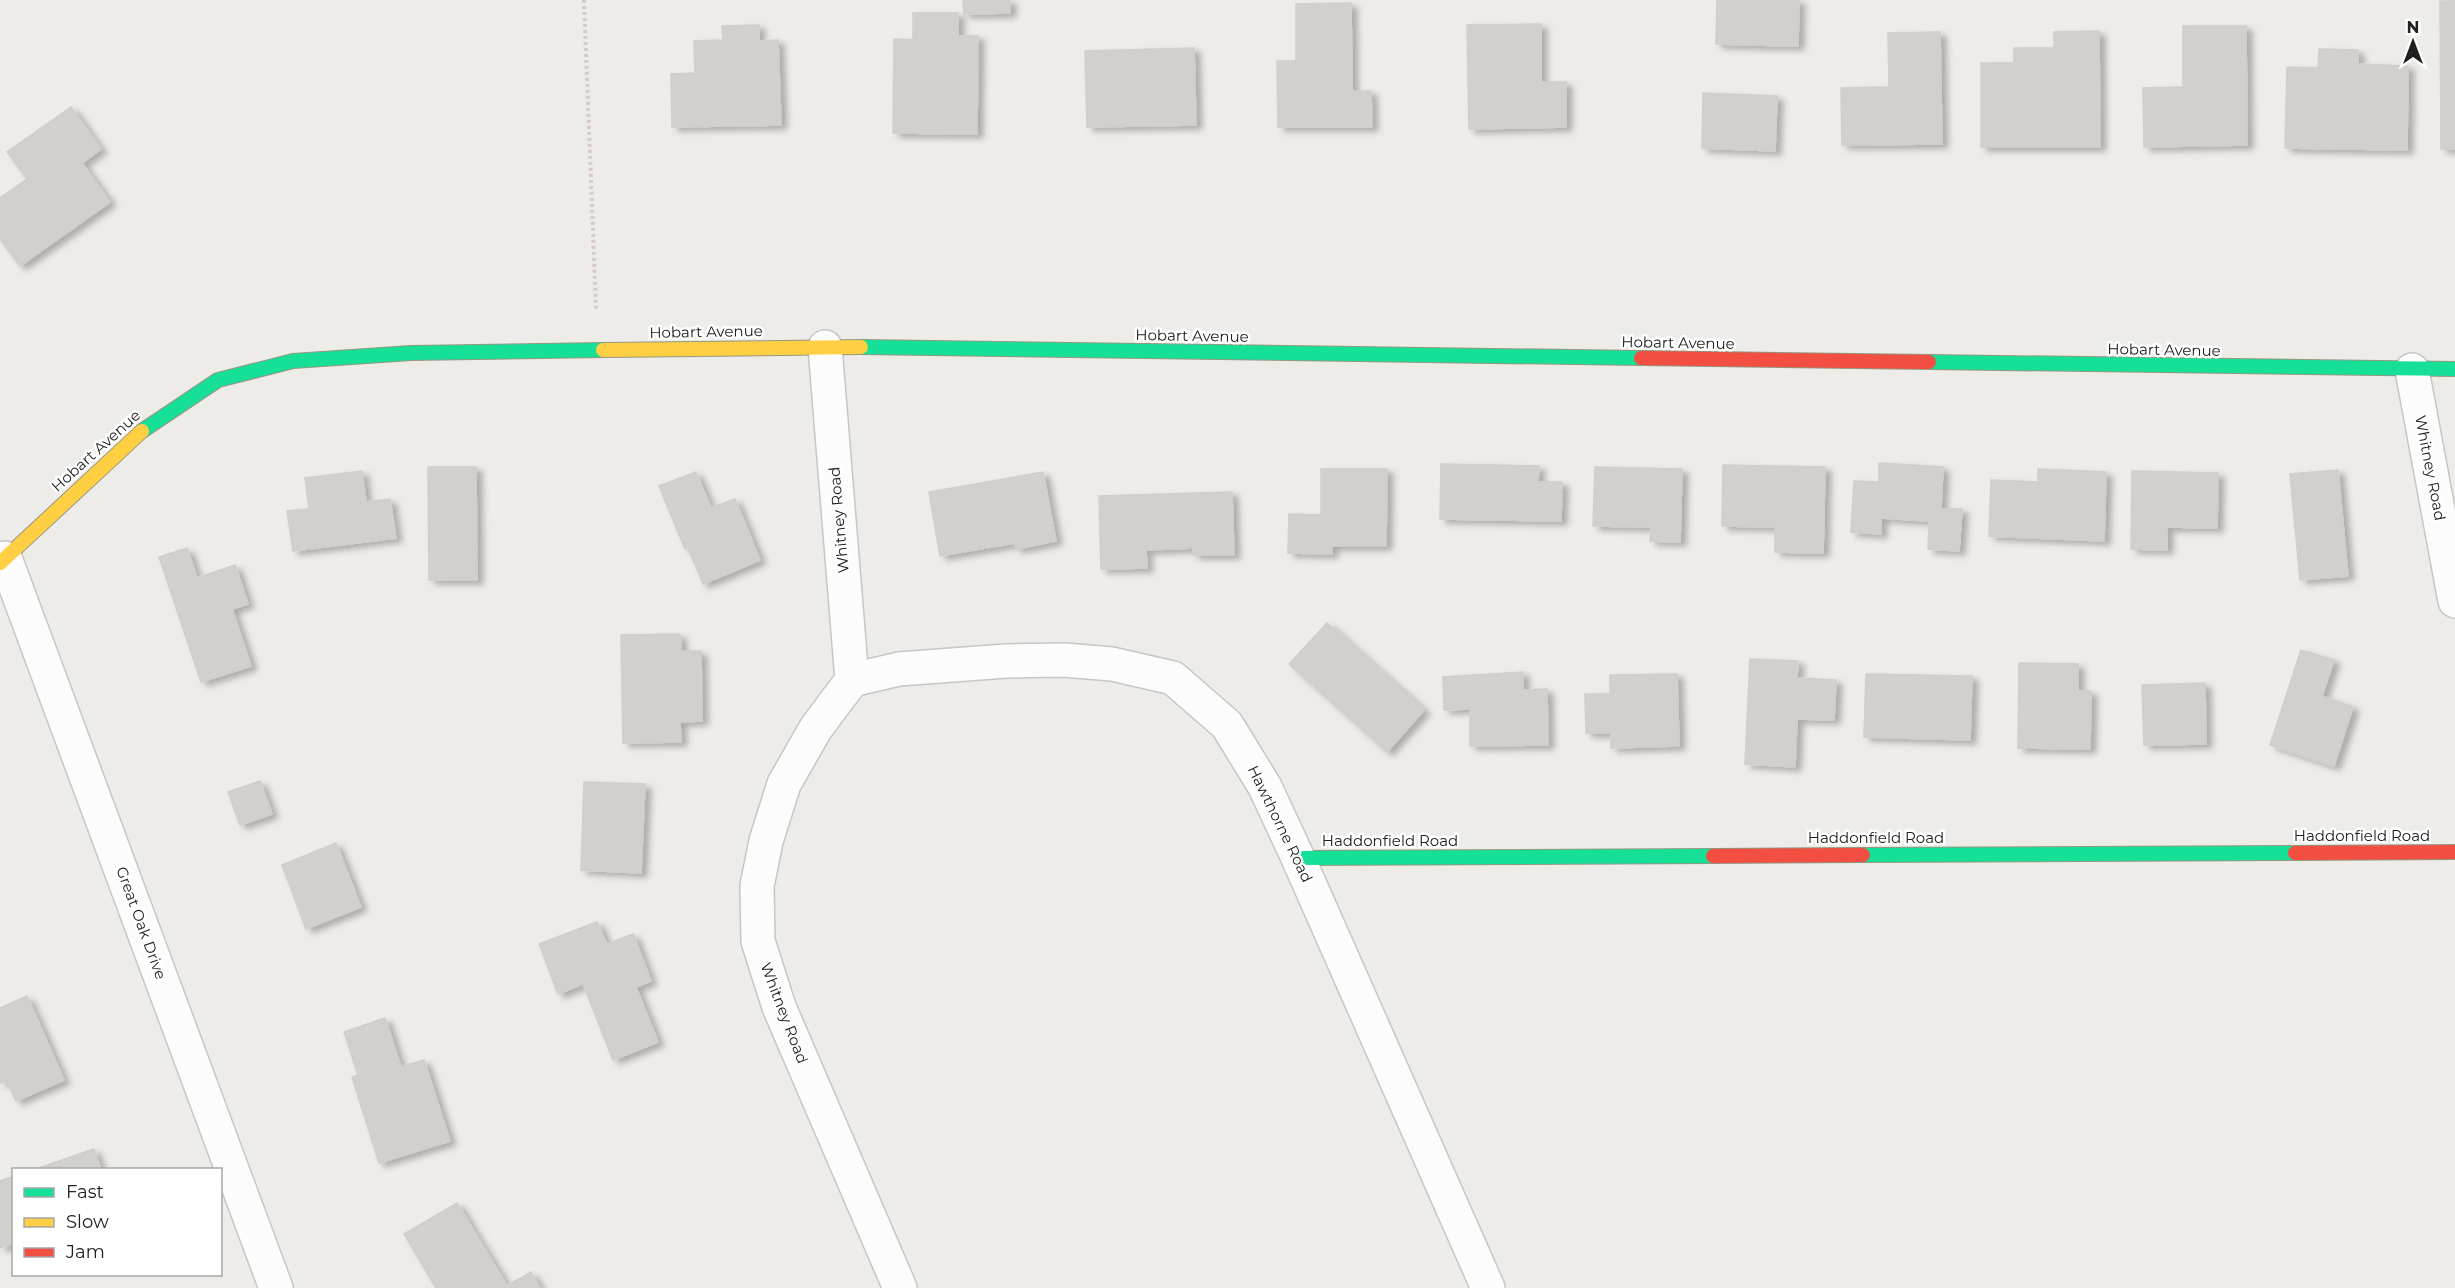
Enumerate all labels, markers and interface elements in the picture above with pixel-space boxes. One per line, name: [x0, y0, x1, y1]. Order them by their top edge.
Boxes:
north arrow: [2383, 12, 2443, 72]
text: N: [2407, 18, 2419, 37]
street label: Hobart Avenue: [649, 321, 763, 342]
street label: Hobart Avenue: [1135, 325, 1249, 346]
street label: Hobart Avenue: [1621, 332, 1735, 353]
street label: Hobart Avenue: [2107, 339, 2221, 360]
street label: Hobart Avenue: [47, 406, 144, 496]
street label: Whitney Road: [2411, 414, 2450, 522]
street label: Whitney Road: [824, 466, 853, 574]
street label: Hawthorne Road: [1244, 762, 1317, 885]
street label: Haddonfield Road: [2294, 826, 2430, 845]
street label: Haddonfield Road: [1808, 828, 1944, 847]
street label: Haddonfield Road: [1322, 831, 1458, 850]
street label: Great Oak Drive: [112, 864, 171, 982]
street label: Whitney Road: [756, 960, 812, 1066]
legend: [12, 1168, 222, 1276]
text: Fast: [66, 1181, 104, 1203]
text: Slow: [66, 1211, 109, 1233]
text: Jam: [65, 1241, 105, 1263]

